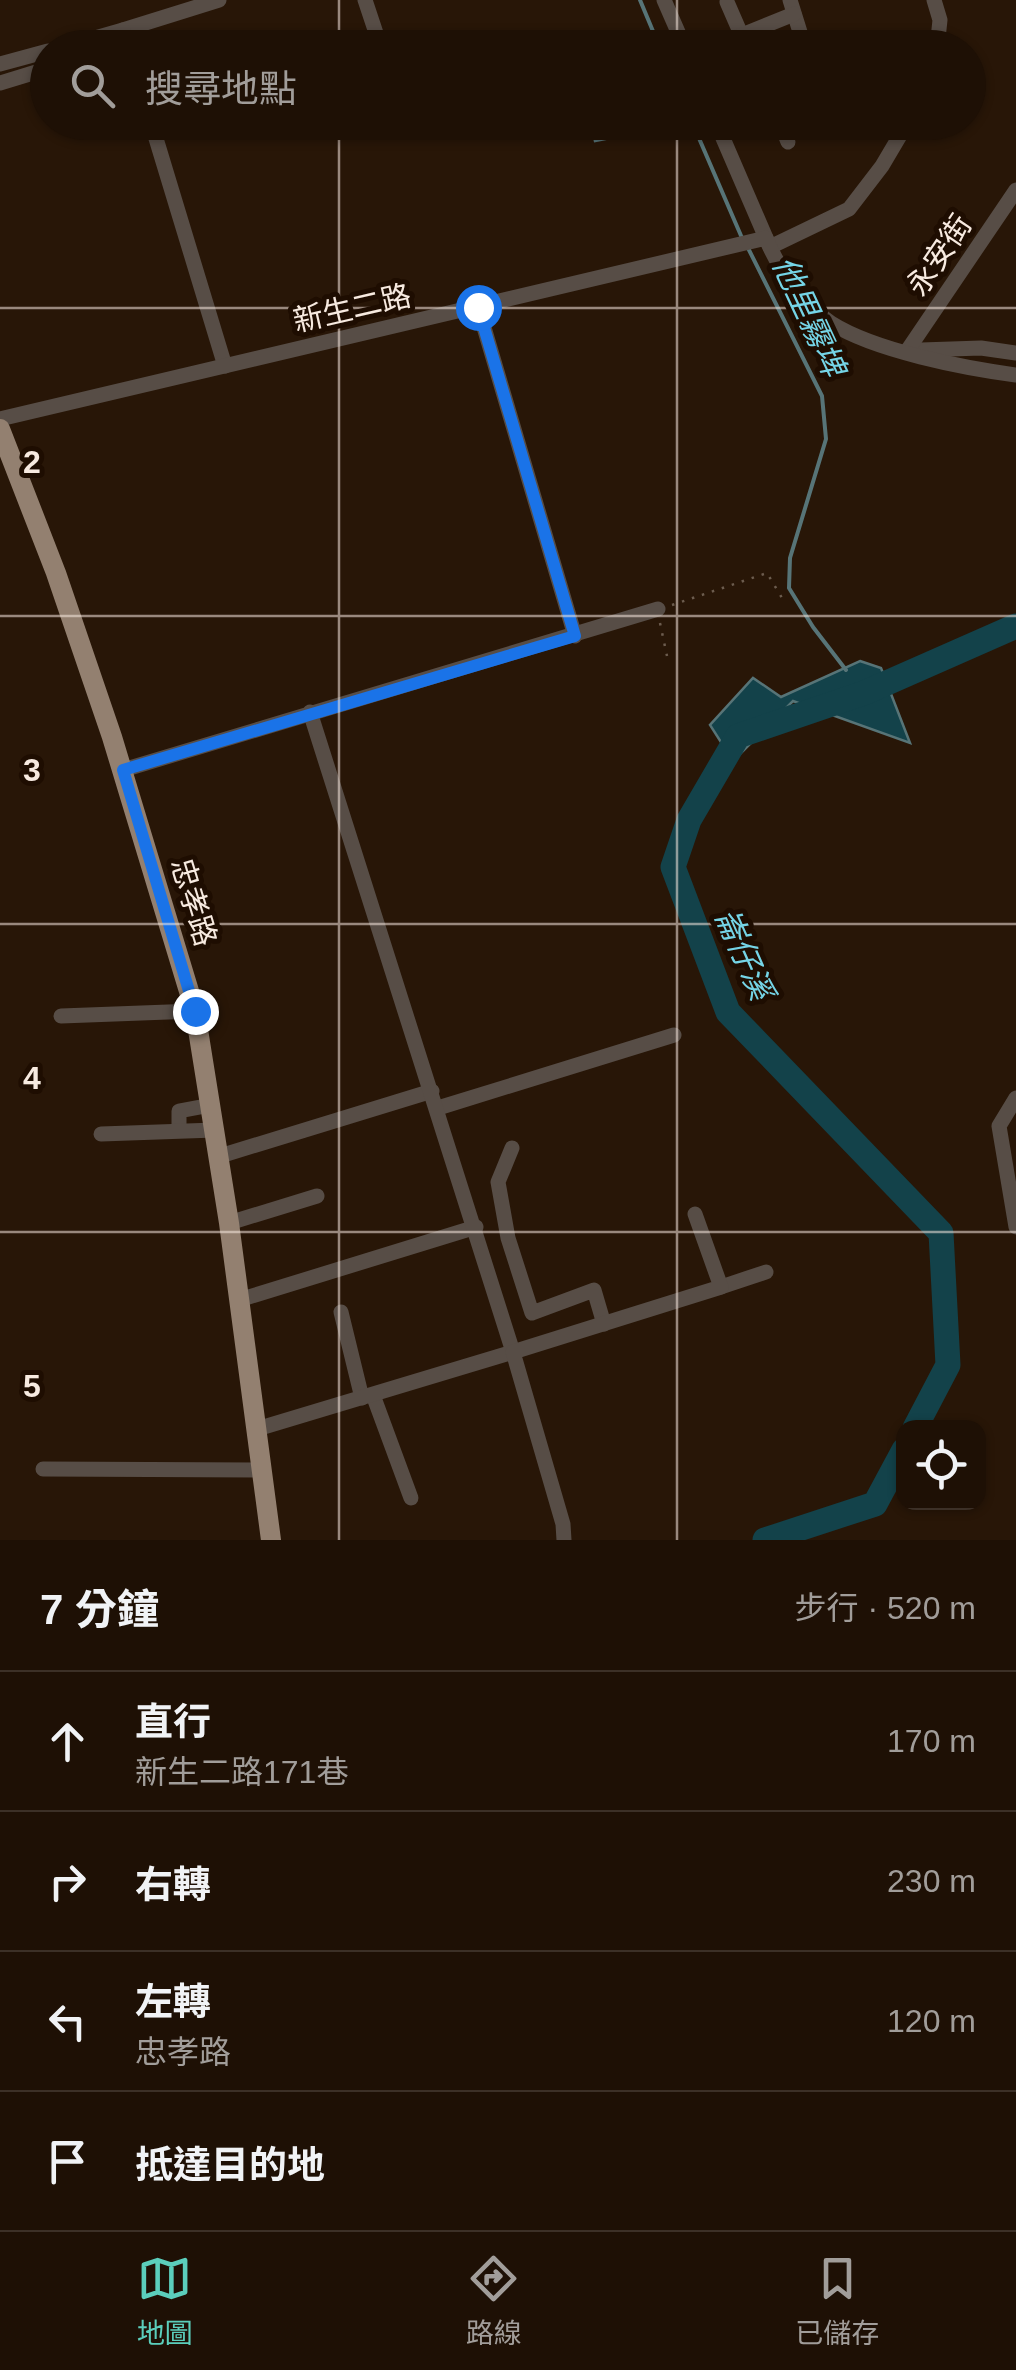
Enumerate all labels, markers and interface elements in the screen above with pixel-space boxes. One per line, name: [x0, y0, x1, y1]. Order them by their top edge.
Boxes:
search box: [30, 30, 986, 140]
icon: search: [65, 58, 120, 113]
text: 搜尋地點: [145, 68, 297, 110]
street label: 永安街: [900, 208, 978, 302]
water label: 他里霧埤: [766, 250, 854, 385]
street label: 新生二路: [290, 278, 414, 338]
route start: [456, 285, 502, 331]
text: 2: [23, 444, 41, 480]
text: 3: [23, 752, 41, 788]
street label: 忠孝路: [165, 854, 223, 950]
water label: 崙仔溪: [708, 903, 782, 1009]
route end: [173, 989, 219, 1035]
text: 4: [23, 1060, 41, 1096]
text: 5: [23, 1368, 41, 1404]
map controls: [896, 1420, 986, 1510]
button: locate: [896, 1420, 986, 1510]
text: 7 分鐘: [40, 1586, 159, 1633]
text: 步行 · 520 m: [795, 1590, 976, 1626]
text: 直行: [135, 1701, 211, 1743]
icon: ahead: [40, 1714, 95, 1769]
text: 170 m: [887, 1723, 976, 1759]
text: 新生二路171巷: [135, 1754, 348, 1790]
icon: right: [40, 1854, 95, 1909]
text: 230 m: [887, 1863, 976, 1899]
text: 右轉: [135, 1864, 211, 1906]
text: 左轉: [135, 1981, 211, 2023]
icon: left: [40, 1994, 95, 2049]
text: 120 m: [887, 2003, 976, 2039]
text: 忠孝路: [135, 2034, 231, 2070]
icon: arrive: [40, 2134, 95, 2189]
text: 抵達目的地: [135, 2144, 325, 2186]
tab: 地圖: [137, 2251, 193, 2351]
tab: 路線: [466, 2251, 522, 2351]
tab: 已儲存: [795, 2251, 879, 2351]

